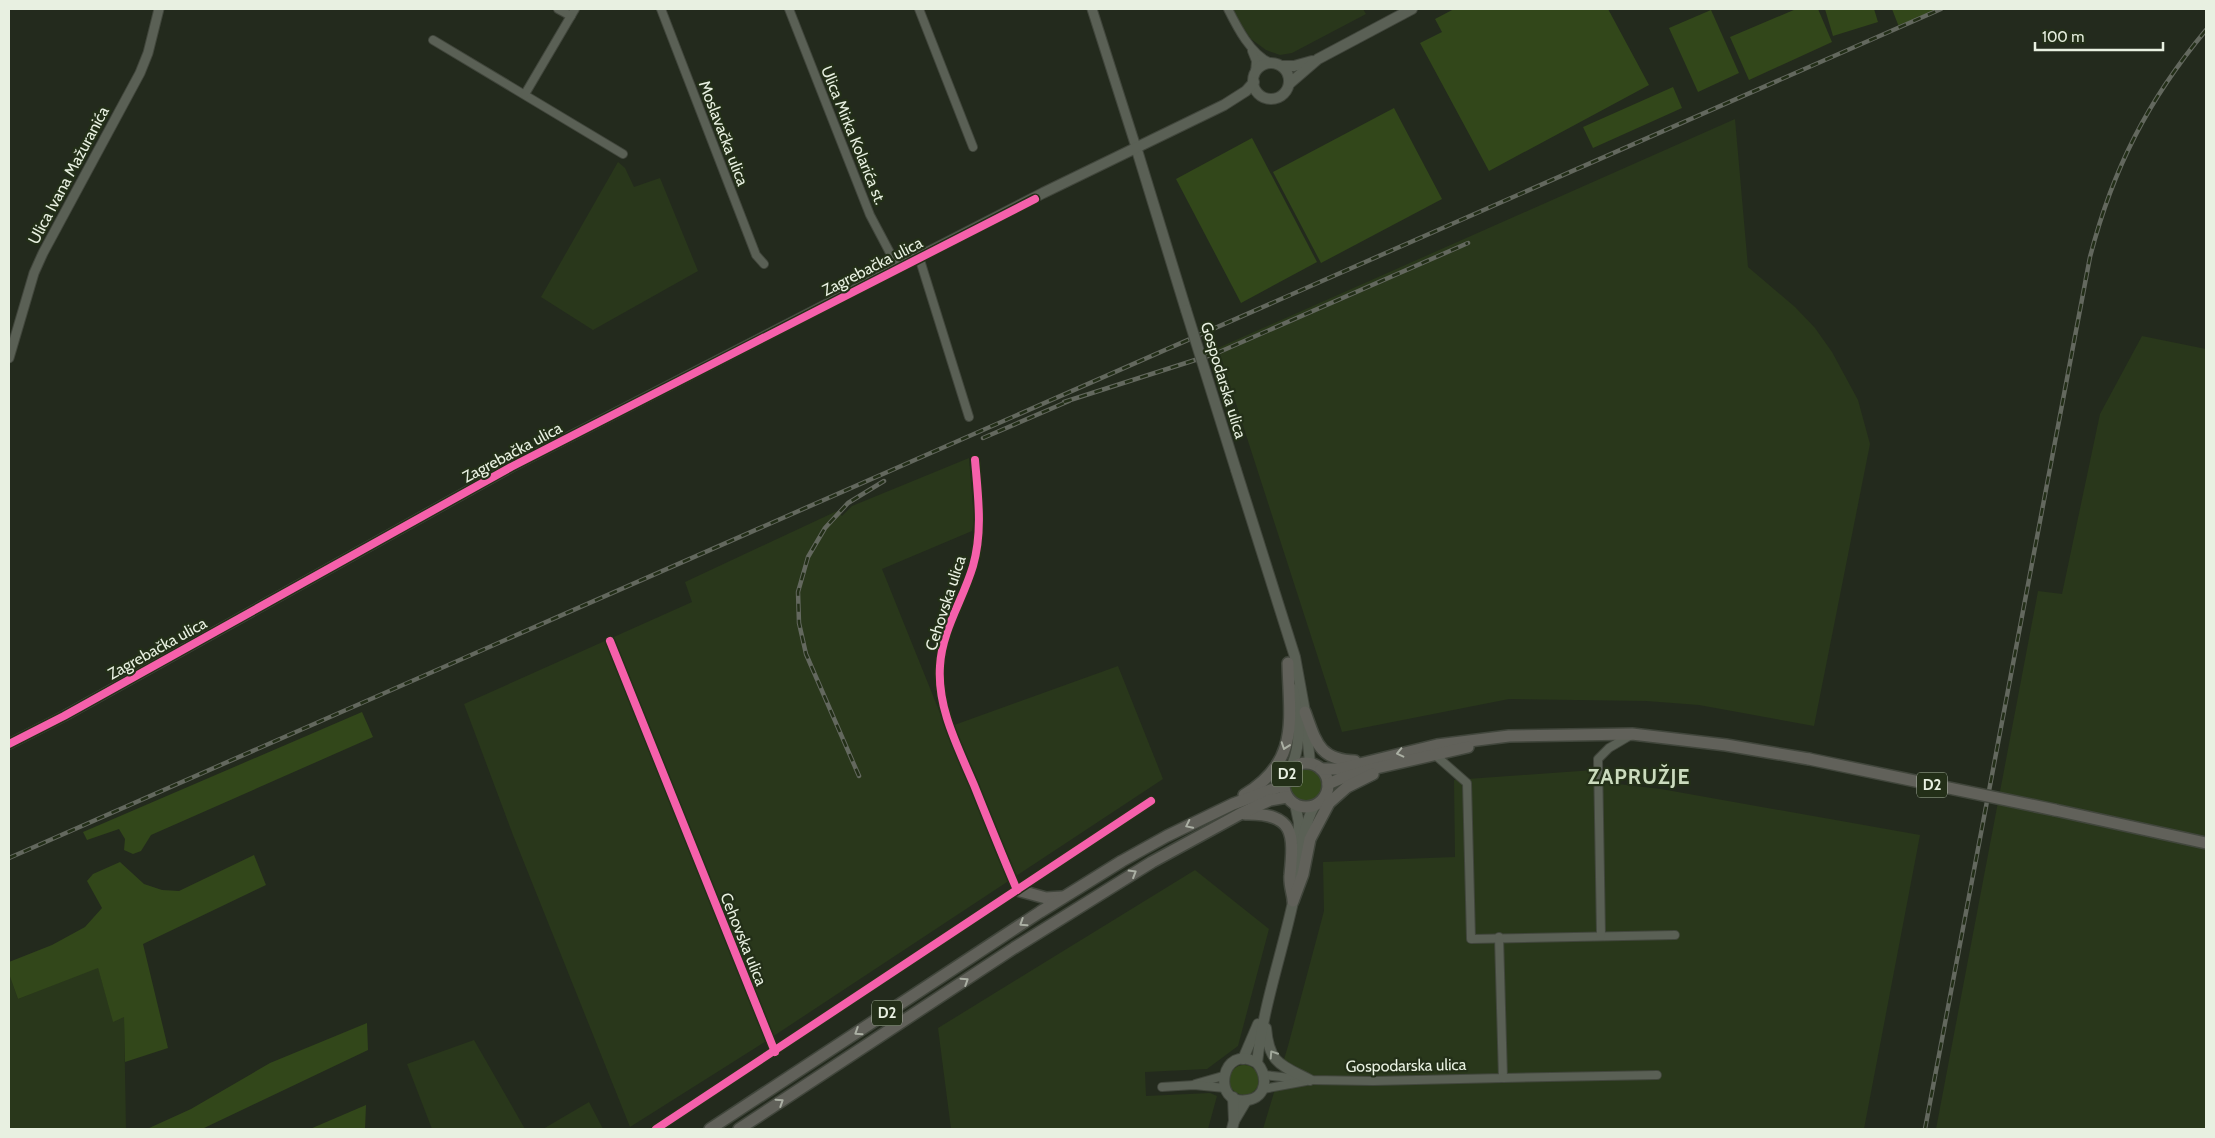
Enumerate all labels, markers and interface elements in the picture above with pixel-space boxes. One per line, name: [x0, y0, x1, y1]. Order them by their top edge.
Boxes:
scale bar: [2035, 20, 2162, 52]
text: 100 m: [2042, 28, 2084, 46]
street label: Ulica Mirka Kolarića st.: [817, 63, 890, 207]
street label: Moslavačka ulica: [695, 78, 752, 189]
street label: Ulica Ivana Mažuranića: [24, 103, 113, 247]
street label: Zagrebačka ulica: [819, 233, 926, 300]
street label: Gospodarska ulica: [1197, 320, 1250, 441]
street label: Zagrebačka ulica: [459, 418, 566, 487]
street label: Cehovska ulica: [921, 553, 970, 653]
street label: Zagrebačka ulica: [105, 613, 210, 683]
one-way arrow: [1281, 741, 1291, 750]
one-way arrow: [1395, 747, 1404, 758]
road number: D2: [1272, 762, 1302, 786]
district label: ZAPRUŽJE: [1588, 763, 1690, 789]
road number: D2: [1917, 772, 1947, 798]
one-way arrow: [1186, 819, 1195, 829]
one-way arrow: [1128, 870, 1137, 880]
street label: Cehovska ulica: [716, 890, 771, 989]
one-way arrow: [1019, 917, 1029, 926]
one-way arrow: [959, 977, 968, 987]
road number: D2: [872, 1000, 902, 1026]
one-way arrow: [855, 1025, 864, 1035]
one-way arrow: [1269, 1050, 1279, 1059]
street label: Gospodarska ulica: [1345, 1055, 1467, 1076]
one-way arrow: [774, 1099, 783, 1109]

